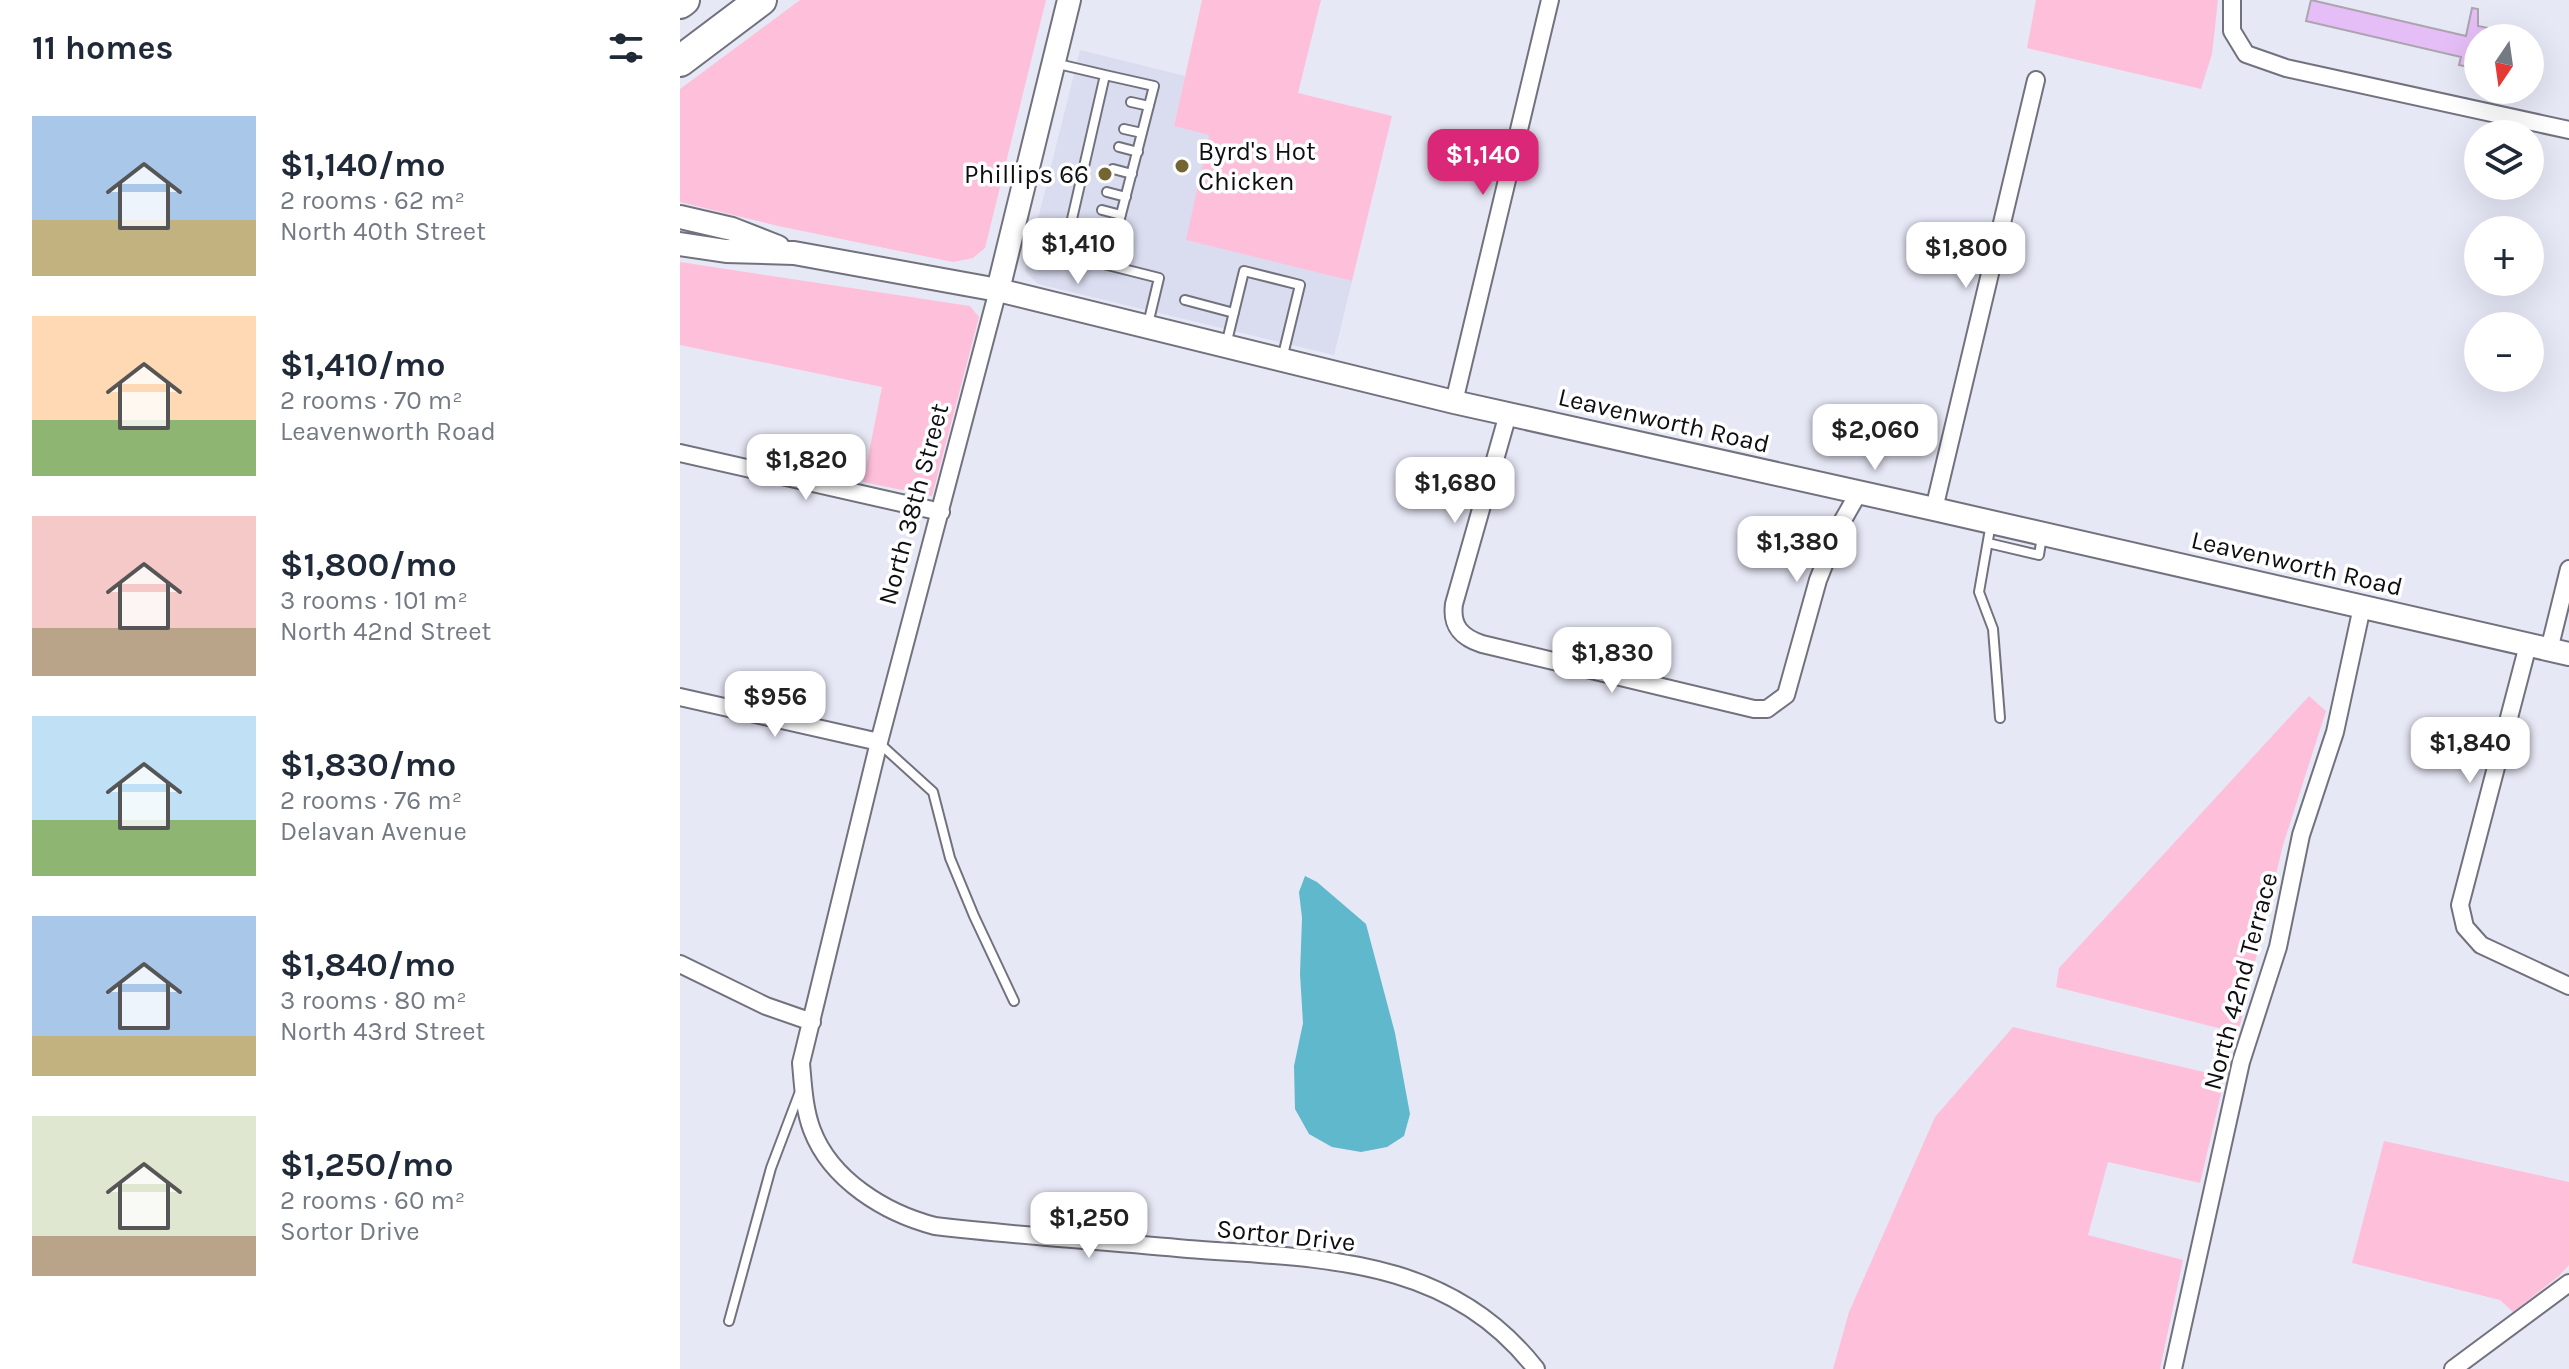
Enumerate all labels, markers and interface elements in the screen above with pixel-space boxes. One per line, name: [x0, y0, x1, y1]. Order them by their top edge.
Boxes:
north arrow: [2464, 24, 2544, 104]
map controls: [2464, 24, 2544, 392]
icon: filters: [604, 26, 648, 70]
text: 11 homes: [32, 28, 174, 68]
button: layers: [2464, 120, 2544, 200]
pin: $1,140: [1418, 129, 1548, 197]
place label: Byrd's Hot Chicken: [1198, 136, 1316, 197]
text: $1,140: [1446, 139, 1520, 170]
text: $1,140/mo: [280, 145, 446, 185]
icon: home: [96, 148, 192, 244]
marker: Byrd's Hot Chicken: [1173, 157, 1191, 175]
place label: Phillips 66: [964, 159, 1089, 190]
marker: Phillips 66: [1096, 165, 1114, 183]
text: 2 rooms · 62 m²: [280, 185, 465, 216]
text: North 40th Street: [280, 216, 486, 247]
button: +: [2464, 216, 2544, 296]
pin: $1,410: [1013, 218, 1143, 286]
pin: $1,800: [1901, 222, 2031, 290]
text: $1,410: [1041, 228, 1115, 259]
text: $1,800: [1924, 232, 2008, 263]
button: −: [2464, 312, 2544, 392]
text: $1,410/mo: [280, 345, 446, 385]
icon: home: [96, 348, 192, 444]
street label: Leavenworth Road: [1555, 381, 1773, 460]
text: 2 rooms · 70 m²: [280, 385, 463, 416]
street label: North 38th Street: [872, 400, 955, 608]
pin: $2,060: [1810, 404, 1940, 472]
text: $2,060: [1831, 414, 1919, 445]
text: Leavenworth Road: [280, 416, 496, 447]
pin: $1,820: [741, 434, 871, 502]
text: $1,820: [765, 444, 847, 475]
pin: $1,680: [1390, 457, 1520, 525]
text: $1,680: [1414, 467, 1496, 498]
pin: $1,380: [1732, 516, 1862, 584]
street label: Leavenworth Road: [2188, 524, 2406, 603]
text: $1,380: [1755, 526, 1839, 557]
text: $1,800/mo: [280, 545, 457, 585]
icon: home: [96, 548, 192, 644]
text: 3 rooms · 101 m²: [280, 585, 468, 616]
text: North 42nd Street: [280, 616, 491, 647]
pin: $1,830: [1547, 627, 1677, 695]
text: $1,830: [1570, 637, 1654, 668]
pin: $956: [728, 671, 822, 739]
text: $956: [743, 681, 807, 712]
pin: $1,840: [2405, 717, 2535, 785]
text: $1,840: [2429, 727, 2511, 758]
text: $1,830/mo: [280, 745, 456, 785]
icon: home: [96, 748, 192, 844]
text: 2 rooms · 76 m²: [280, 785, 462, 816]
text: Delavan Avenue: [280, 816, 467, 847]
street label: North 42nd Terrace: [2196, 869, 2284, 1093]
text: $1,840/mo: [280, 945, 455, 985]
icon: home: [96, 948, 192, 1044]
text: 3 rooms · 80 m²: [280, 985, 467, 1016]
text: North 43rd Street: [280, 1016, 485, 1047]
text: $1,250/mo: [280, 1145, 454, 1185]
icon: home: [96, 1148, 192, 1244]
text: 2 rooms · 60 m²: [280, 1185, 465, 1216]
pin: $1,250: [1024, 1192, 1154, 1260]
text: $1,250: [1048, 1202, 1130, 1233]
street label: Sortor Drive: [1215, 1213, 1357, 1258]
text: Sortor Drive: [280, 1216, 420, 1247]

